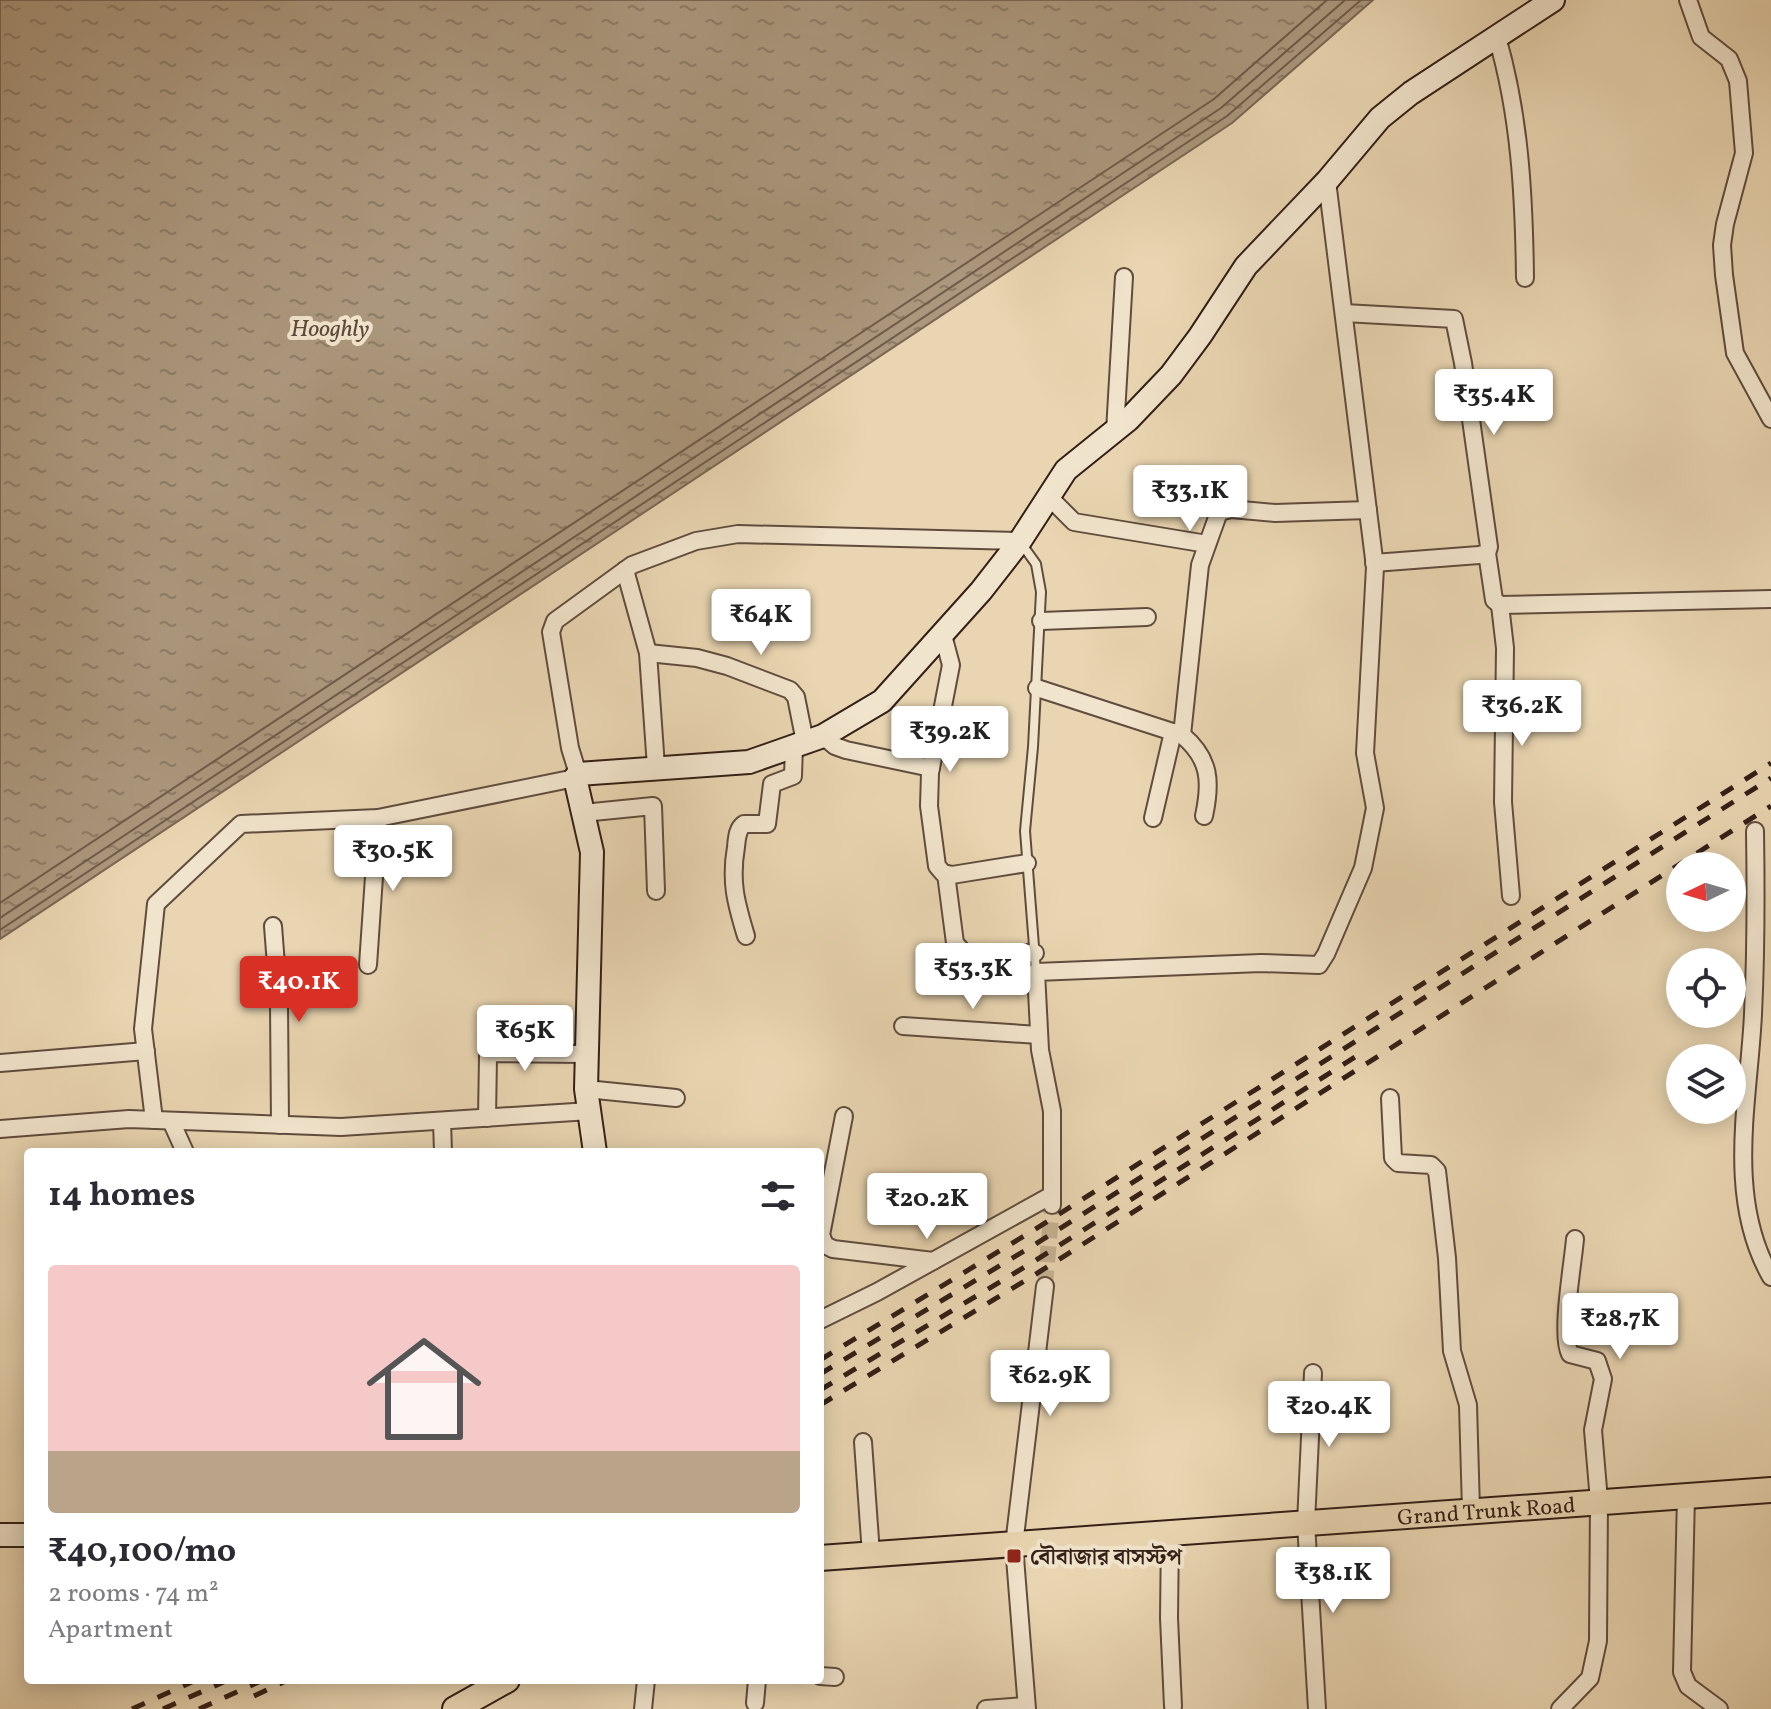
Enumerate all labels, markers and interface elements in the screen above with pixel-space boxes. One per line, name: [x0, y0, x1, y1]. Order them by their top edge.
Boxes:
water label: Hooghly: [291, 313, 370, 347]
pin: ₹35.4K: [1429, 369, 1559, 437]
text: ₹35.4K: [1453, 377, 1535, 413]
pin: ₹33.1K: [1125, 465, 1255, 533]
text: ₹33.1K: [1151, 473, 1229, 509]
pin: ₹64K: [714, 589, 808, 657]
text: ₹64K: [730, 597, 792, 633]
pin: ₹36.2K: [1457, 680, 1587, 748]
text: ₹36.2K: [1481, 688, 1563, 724]
pin: ₹39.2K: [885, 706, 1015, 774]
text: ₹39.2K: [909, 714, 991, 750]
pin: ₹30.5K: [328, 825, 458, 893]
text: ₹30.5K: [352, 833, 434, 869]
north arrow: [1666, 852, 1746, 932]
map controls: [1666, 852, 1746, 1124]
pin: ₹53.3K: [908, 943, 1038, 1011]
button: locate: [1666, 948, 1746, 1028]
text: ₹53.3K: [933, 951, 1013, 987]
pin: ₹40.1K: [234, 956, 364, 1024]
text: ₹40.1K: [258, 964, 340, 1000]
pin: ₹65K: [478, 1005, 572, 1073]
text: ₹65K: [495, 1013, 555, 1049]
button: layers: [1666, 1044, 1746, 1124]
text: 14 homes: [48, 1173, 195, 1220]
pin: ₹20.2K: [862, 1173, 992, 1241]
icon: filters: [756, 1174, 800, 1218]
text: ₹20.2K: [885, 1181, 969, 1217]
pin: ₹28.7K: [1555, 1293, 1685, 1361]
text: ₹28.7K: [1580, 1301, 1660, 1337]
icon: home: [352, 1317, 496, 1461]
pin: ₹62.9K: [985, 1350, 1115, 1418]
text: ₹62.9K: [1009, 1358, 1091, 1394]
pin: ₹20.4K: [1264, 1381, 1394, 1449]
text: ₹20.4K: [1286, 1389, 1372, 1425]
street label: Grand Trunk Road: [1396, 1491, 1577, 1535]
text: ₹40,100/mo: [48, 1529, 236, 1576]
place label: বৌবাজার বাসস্টপ: [1030, 1543, 1183, 1574]
marker: বৌবাজার বাসস্টপ: [1005, 1547, 1023, 1565]
pin: ₹38.1K: [1268, 1547, 1398, 1615]
text: ₹38.1K: [1294, 1555, 1372, 1591]
text: 2 rooms · 74 m²: [48, 1576, 219, 1612]
text: Apartment: [48, 1612, 173, 1648]

